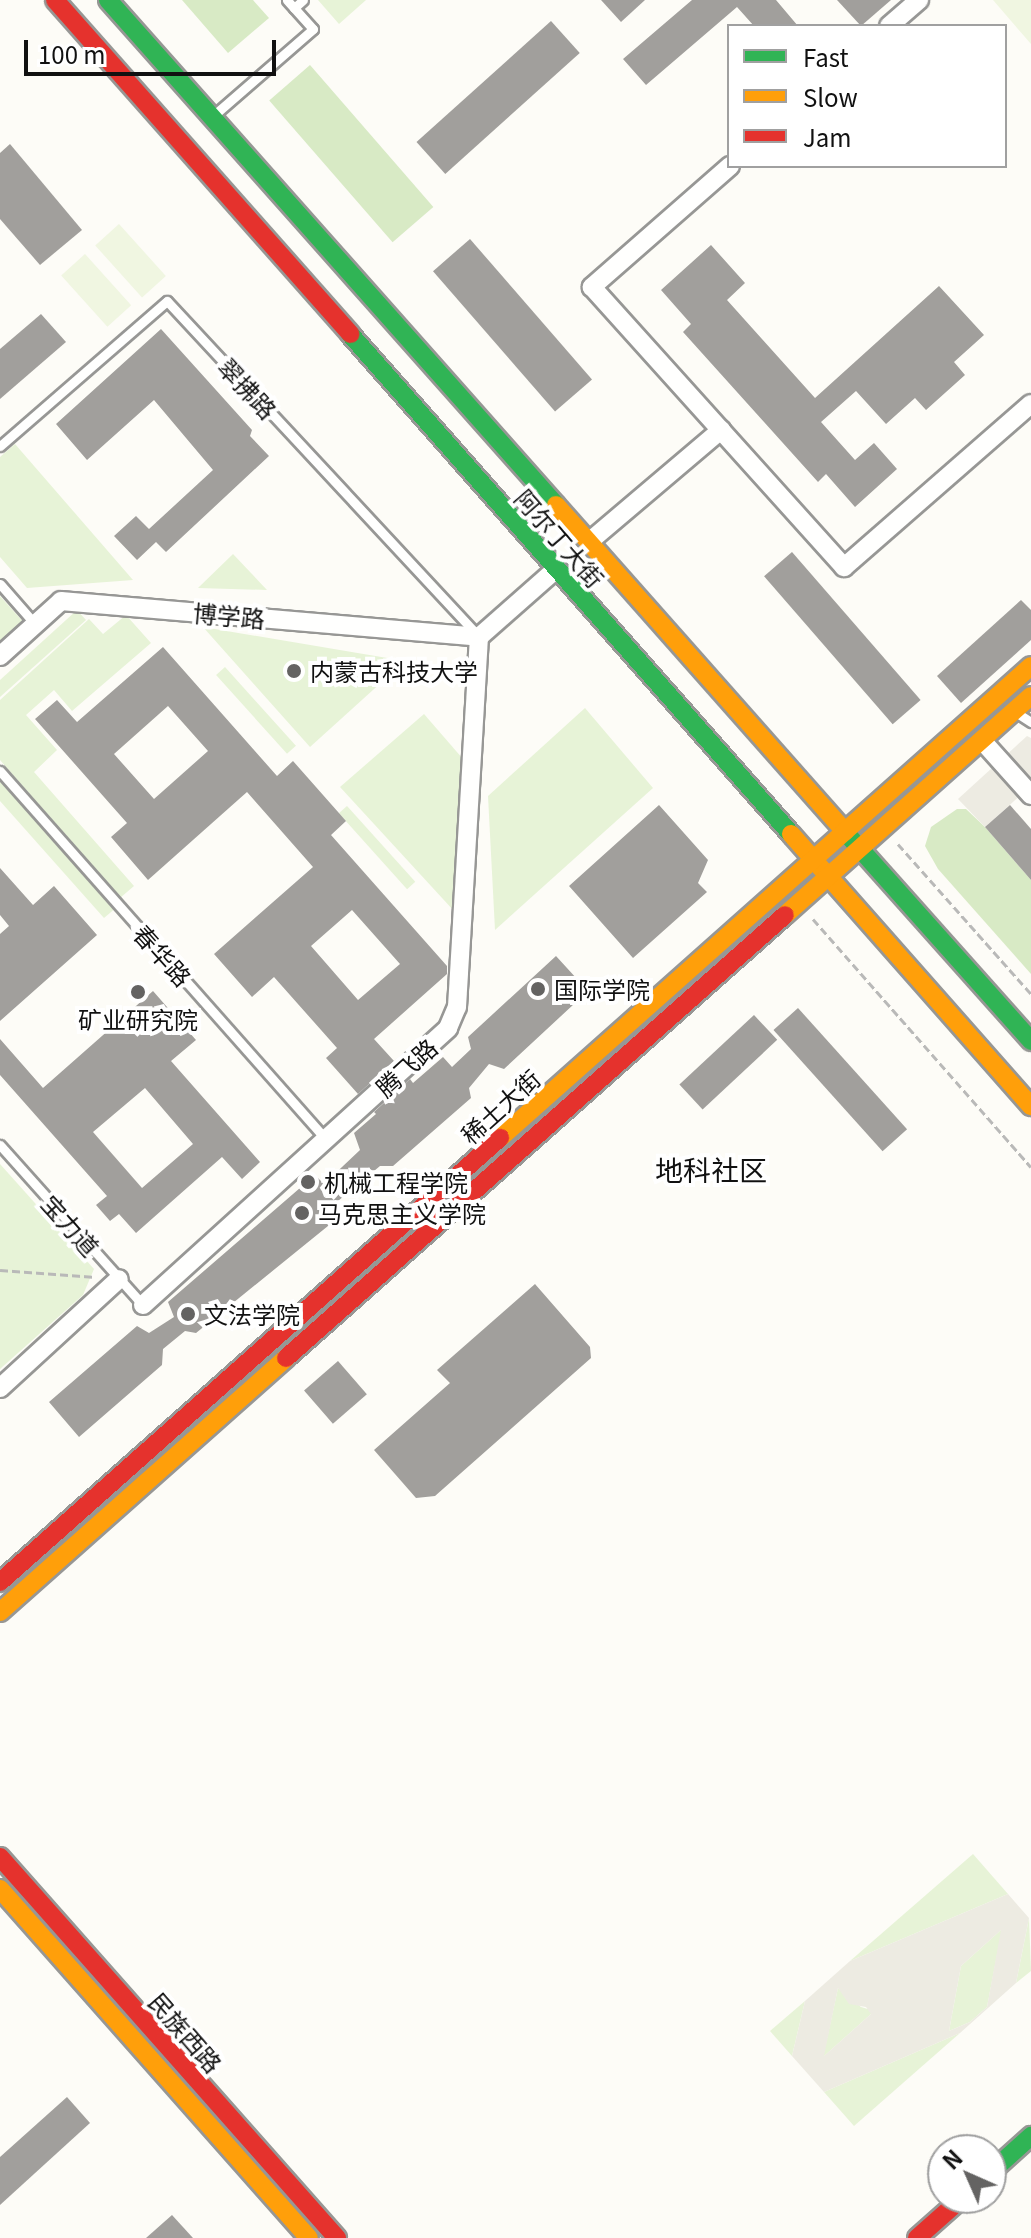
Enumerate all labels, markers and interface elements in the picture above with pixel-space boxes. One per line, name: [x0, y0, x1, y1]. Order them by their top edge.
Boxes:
scale bar: [28, 24, 280, 74]
legend: [727, 24, 1007, 168]
text: 100 m: [38, 36, 106, 71]
text: Fast: [803, 39, 848, 74]
text: Slow: [803, 79, 858, 114]
text: Jam: [803, 119, 852, 154]
street label: 翠拂路: [213, 352, 283, 424]
street label: 阿尔丁大街: [510, 483, 610, 593]
street label: 博学路: [192, 598, 266, 632]
place label: 内蒙古科技大学: [310, 657, 478, 685]
marker: 内蒙古科技大学: [285, 662, 303, 680]
street label: 春华路: [128, 919, 198, 991]
place label: 国际学院: [554, 975, 650, 1003]
marker: 国际学院: [529, 980, 547, 998]
marker: 矿业研究院: [129, 983, 147, 1001]
place label: 矿业研究院: [78, 1005, 198, 1033]
street label: 腾飞路: [370, 1032, 442, 1102]
street label: 稀土大街: [455, 1063, 545, 1149]
district label: 地科社区: [655, 1152, 767, 1186]
place label: 机械工程学院: [324, 1168, 468, 1196]
marker: 机械工程学院: [299, 1173, 317, 1191]
street label: 宝力道: [36, 1189, 106, 1261]
place label: 马克思主义学院: [318, 1199, 486, 1227]
marker: 马克思主义学院: [293, 1204, 311, 1222]
place label: 文法学院: [204, 1300, 300, 1328]
marker: 文法学院: [179, 1305, 197, 1323]
street label: 民族西路: [144, 1986, 228, 2078]
north arrow: [927, 2134, 1007, 2214]
text: N: [934, 2141, 969, 2176]

